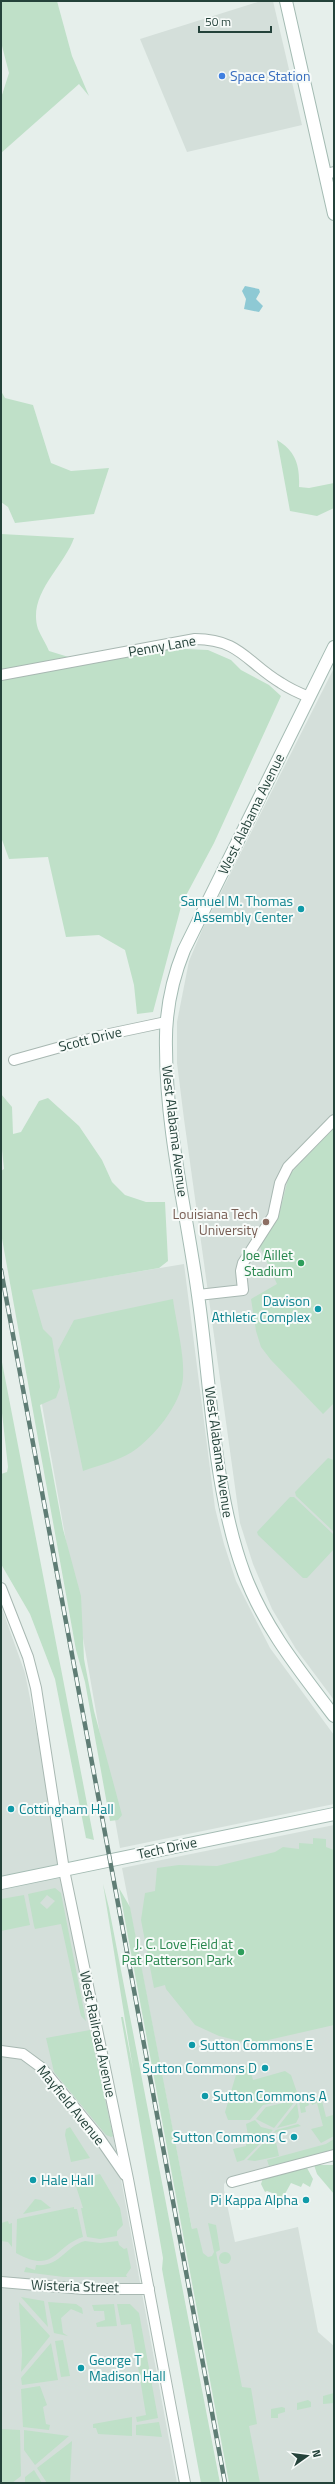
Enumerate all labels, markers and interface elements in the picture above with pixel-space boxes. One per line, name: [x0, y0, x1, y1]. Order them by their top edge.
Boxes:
scale bar: [199, 8, 271, 34]
text: 50 m: [205, 12, 231, 31]
place label: Space Station: [230, 65, 310, 86]
marker: Space Station: [217, 71, 227, 81]
street label: Penny Lane: [126, 629, 197, 662]
street label: West Alabama Avenue: [212, 750, 289, 878]
place label: Samuel M. Thomas Assembly Center: [181, 890, 293, 927]
marker: Samuel M. Thomas Assembly Center: [296, 904, 306, 914]
street label: Scott Drive: [56, 1021, 124, 1057]
street label: West Alabama Avenue: [157, 1064, 194, 1198]
place label: Louisiana Tech University: [172, 1203, 258, 1240]
marker: Louisiana Tech University: [261, 1217, 271, 1227]
place label: Joe Aillet Stadium: [242, 1244, 293, 1281]
marker: Joe Aillet Stadium: [296, 1258, 306, 1268]
place label: Davison Athletic Complex: [211, 1290, 311, 1327]
marker: Davison Athletic Complex: [313, 1304, 323, 1314]
street label: West Alabama Avenue: [200, 1385, 239, 1519]
place label: Cottingham Hall: [19, 1798, 114, 1819]
marker: Cottingham Hall: [6, 1804, 16, 1814]
street label: Tech Drive: [135, 1831, 199, 1864]
place label: J. C. Love Field at Pat Patterson Park: [121, 1933, 233, 1970]
marker: J. C. Love Field at Pat Patterson Park: [236, 1947, 246, 1957]
street label: West Railroad Avenue: [75, 1969, 122, 2099]
place label: Sutton Commons E: [200, 2034, 314, 2055]
marker: Sutton Commons E: [187, 2040, 197, 2050]
place label: Sutton Commons D: [142, 2057, 257, 2078]
street label: Mayfield Avenue: [32, 2060, 110, 2149]
marker: Sutton Commons D: [260, 2063, 270, 2073]
place label: Sutton Commons A: [213, 2085, 328, 2106]
marker: Sutton Commons A: [200, 2091, 210, 2101]
place label: Sutton Commons C: [173, 2126, 286, 2147]
marker: Sutton Commons C: [289, 2132, 299, 2142]
place label: Hale Hall: [41, 2169, 94, 2190]
marker: Hale Hall: [28, 2175, 38, 2185]
place label: Pi Kappa Alpha: [210, 2189, 298, 2210]
marker: Pi Kappa Alpha: [301, 2195, 311, 2205]
street label: Wisteria Street: [31, 2273, 119, 2298]
place label: George T Madison Hall: [89, 2349, 166, 2386]
marker: George T Madison Hall: [76, 2363, 86, 2373]
north arrow: [287, 2436, 327, 2476]
text: N: [308, 2448, 325, 2459]

